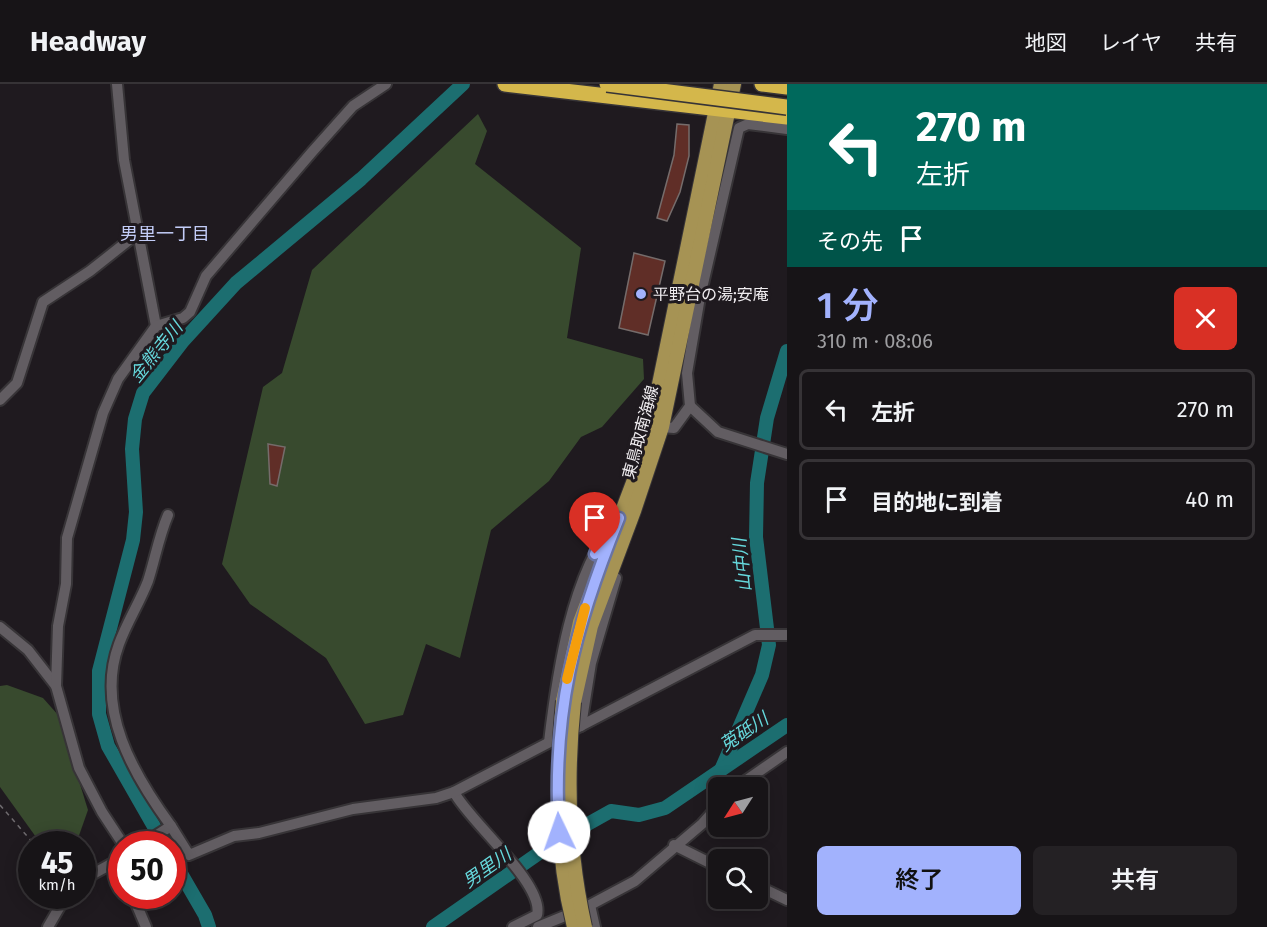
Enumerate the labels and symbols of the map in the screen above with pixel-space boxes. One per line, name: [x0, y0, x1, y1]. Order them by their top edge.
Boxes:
district label: 男里一丁目: [120, 223, 210, 245]
place label: 平野台の湯;安庵: [653, 285, 769, 304]
marker: 平野台の湯;安庵: [634, 287, 648, 301]
water label: 金熊寺川: [125, 316, 188, 387]
street label: 東鳥取南海線: [619, 383, 662, 481]
pin: [569, 492, 620, 554]
water label: 山中川: [728, 535, 756, 593]
water label: 莵砥川: [715, 707, 774, 756]
north arrow: [708, 777, 768, 837]
position arrow: [527, 800, 591, 864]
speed limit sign: 50: [108, 831, 186, 909]
water label: 男里川: [459, 842, 517, 892]

